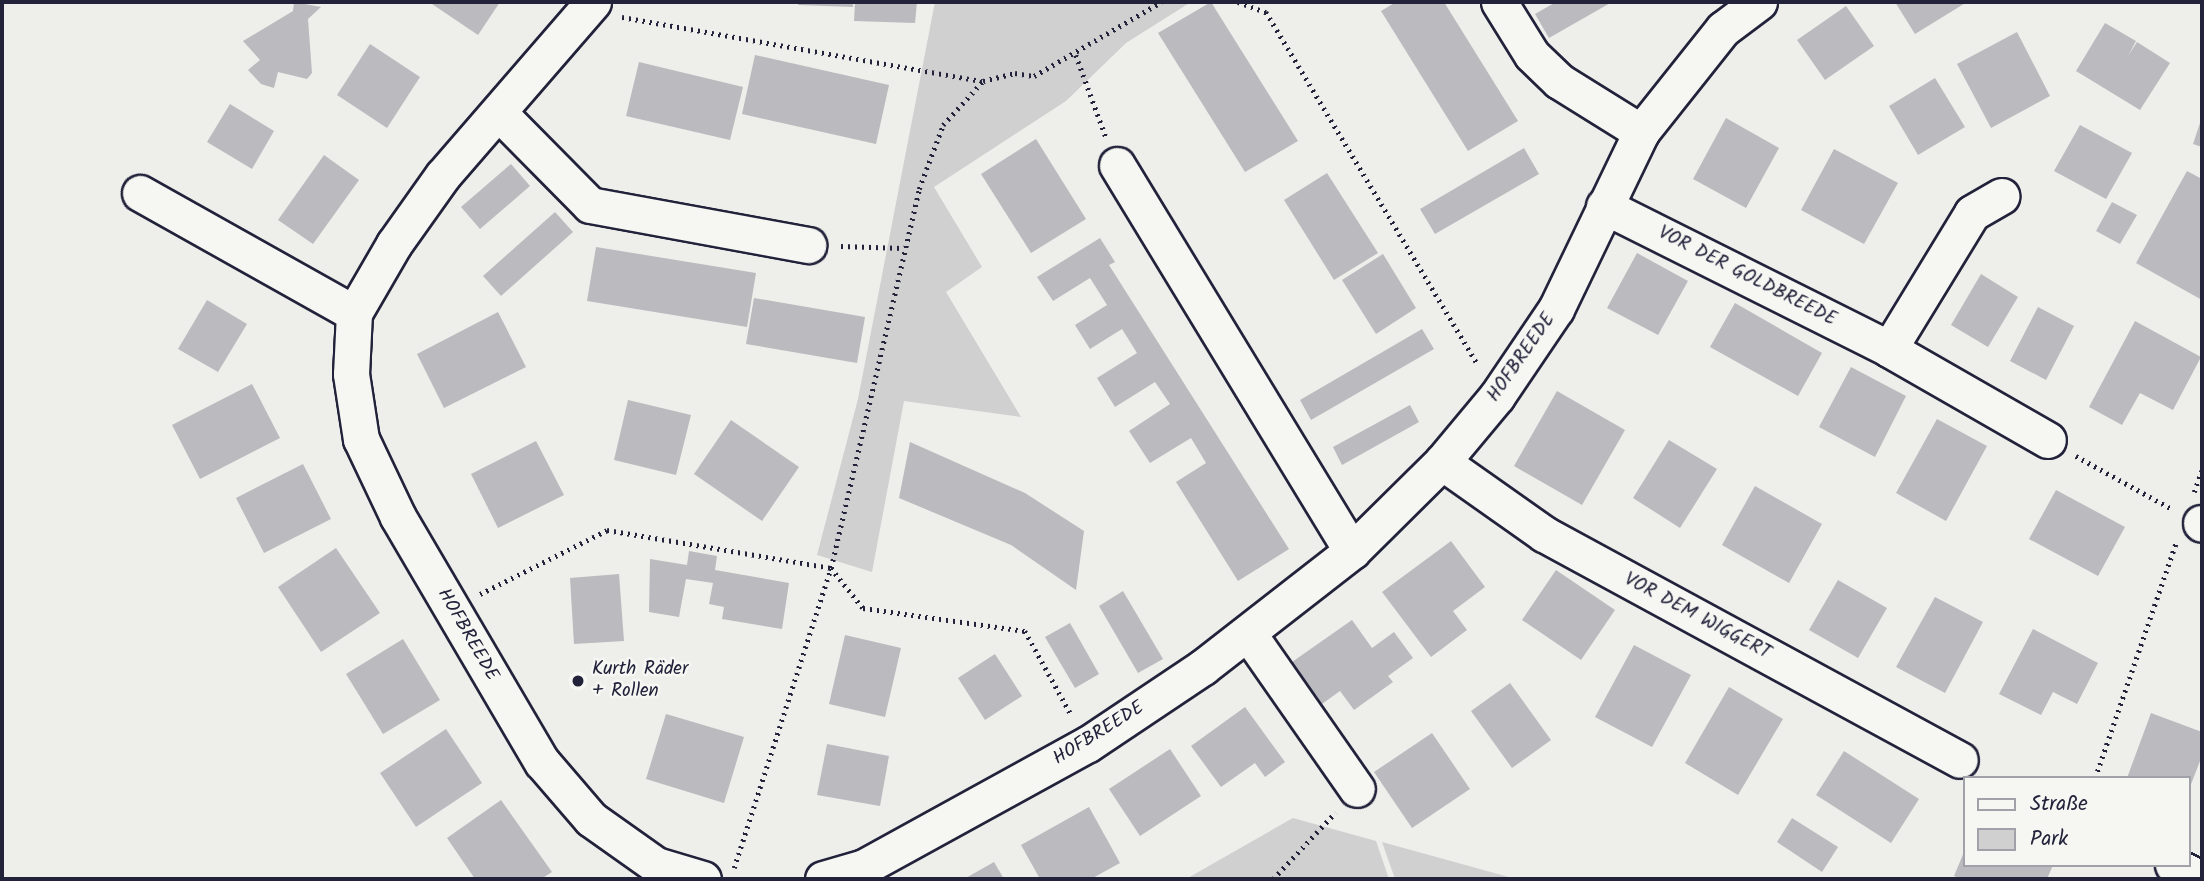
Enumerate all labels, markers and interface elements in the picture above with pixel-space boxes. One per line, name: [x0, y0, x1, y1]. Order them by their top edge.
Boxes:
street label: VOR DER GOLDBREEDE: [1654, 222, 1840, 332]
street label: HOFBREEDE: [1483, 309, 1561, 407]
street label: VOR DEM WIGGERT: [1620, 569, 1774, 665]
street label: HOFBREEDE: [431, 585, 503, 685]
place label: Kurth Räder + Rollen: [592, 659, 688, 703]
marker: Kurth Räder + Rollen: [570, 673, 586, 689]
street label: HOFBREEDE: [1049, 697, 1149, 771]
legend: [1962, 776, 2190, 867]
text: Straße: [2030, 788, 2088, 821]
text: Park: [2030, 823, 2068, 856]

